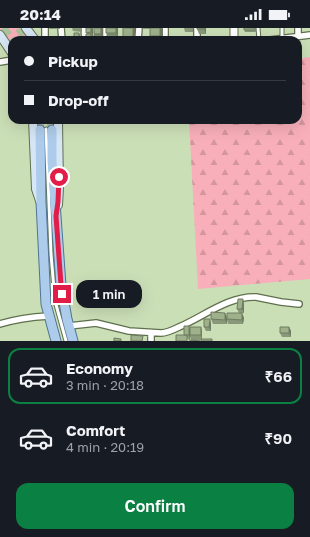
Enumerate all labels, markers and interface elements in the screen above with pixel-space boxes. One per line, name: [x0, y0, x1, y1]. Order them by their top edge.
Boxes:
text: 20:14: [20, 5, 61, 23]
text: Pickup: [48, 52, 98, 70]
text: Drop-off: [48, 91, 108, 109]
route start: [50, 168, 68, 186]
callout: 1 min: [76, 280, 142, 308]
route end: [53, 285, 71, 303]
text: 1 min: [93, 286, 125, 302]
icon: car: [18, 358, 54, 394]
text: Economy: [66, 359, 133, 377]
text: ₹66: [265, 367, 292, 385]
text: 3 min · 20:18: [66, 377, 144, 393]
icon: car: [18, 420, 54, 456]
text: Comfort: [66, 421, 125, 439]
text: ₹90: [264, 429, 292, 447]
text: 4 min · 20:19: [66, 439, 144, 455]
button: Confirm: [16, 483, 294, 529]

